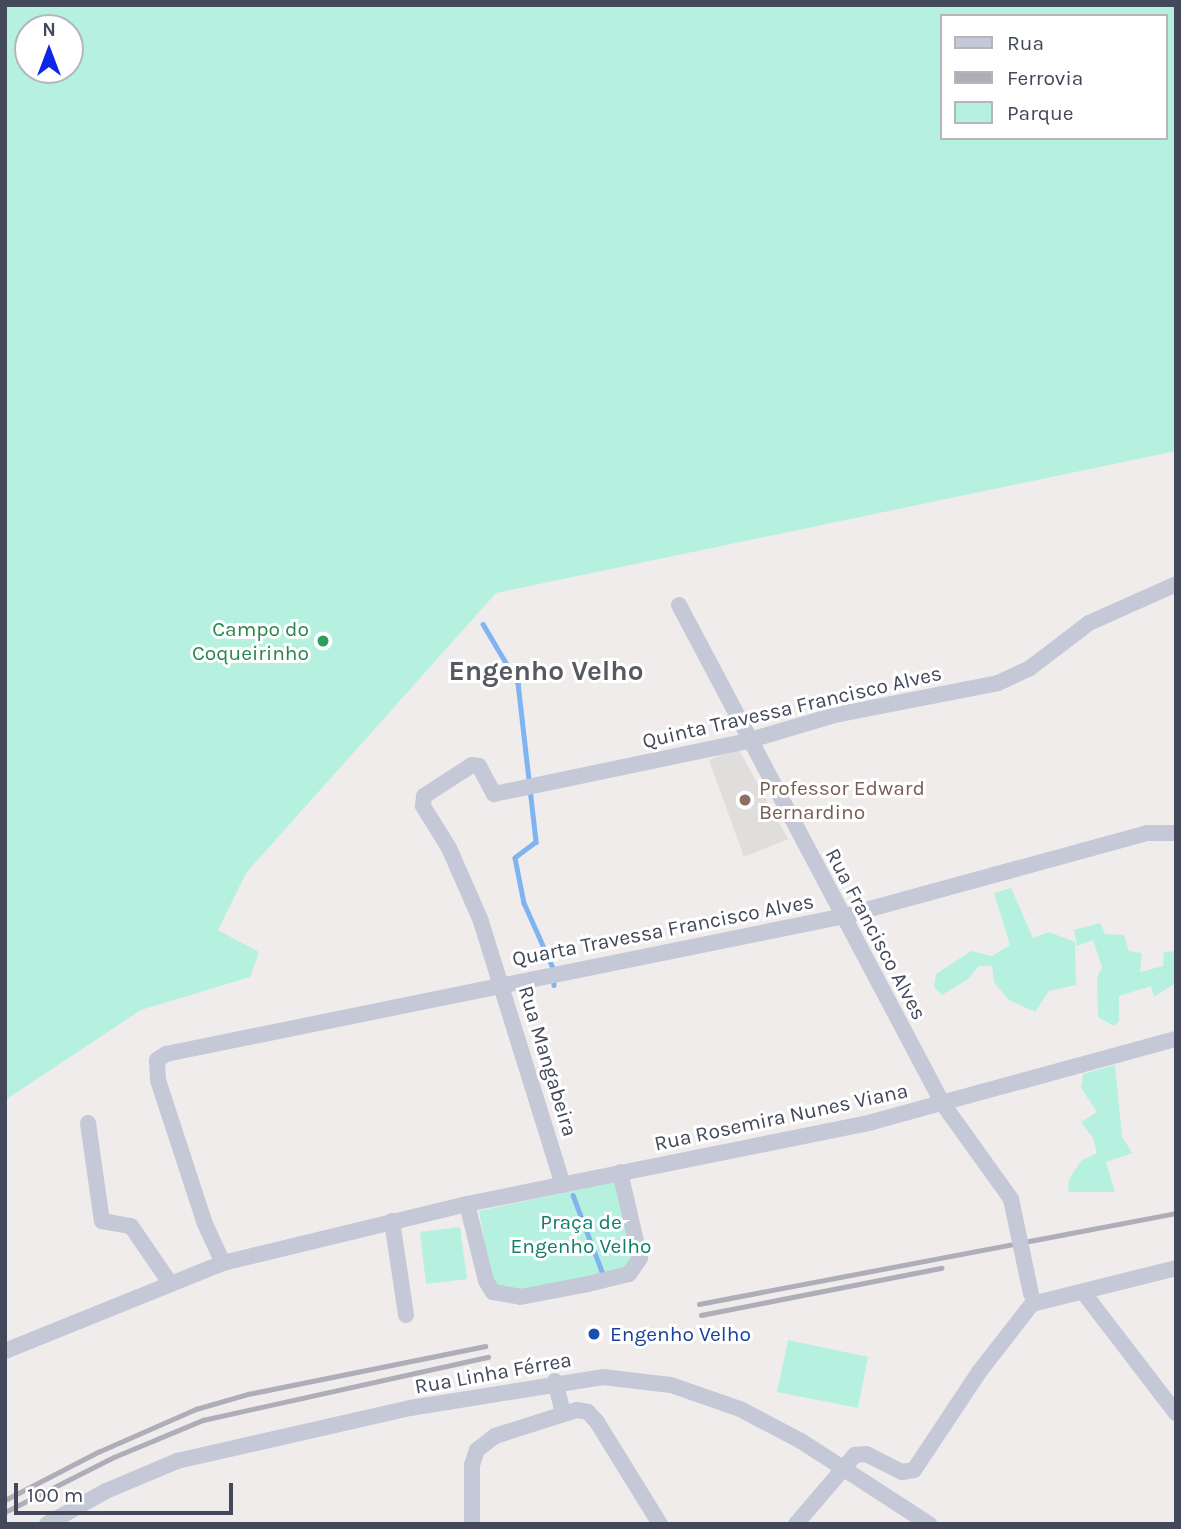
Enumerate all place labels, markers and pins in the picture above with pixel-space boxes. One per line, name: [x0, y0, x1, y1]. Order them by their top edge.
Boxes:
place label: Campo do Coqueirinho: [192, 616, 309, 666]
marker: Campo do Coqueirinho: [315, 633, 331, 649]
place label: Professor Edward Bernardino: [759, 775, 925, 825]
marker: Professor Edward Bernardino: [737, 792, 753, 808]
place label: Engenho Velho: [610, 1321, 751, 1347]
marker: Engenho Velho: [584, 1324, 604, 1344]

